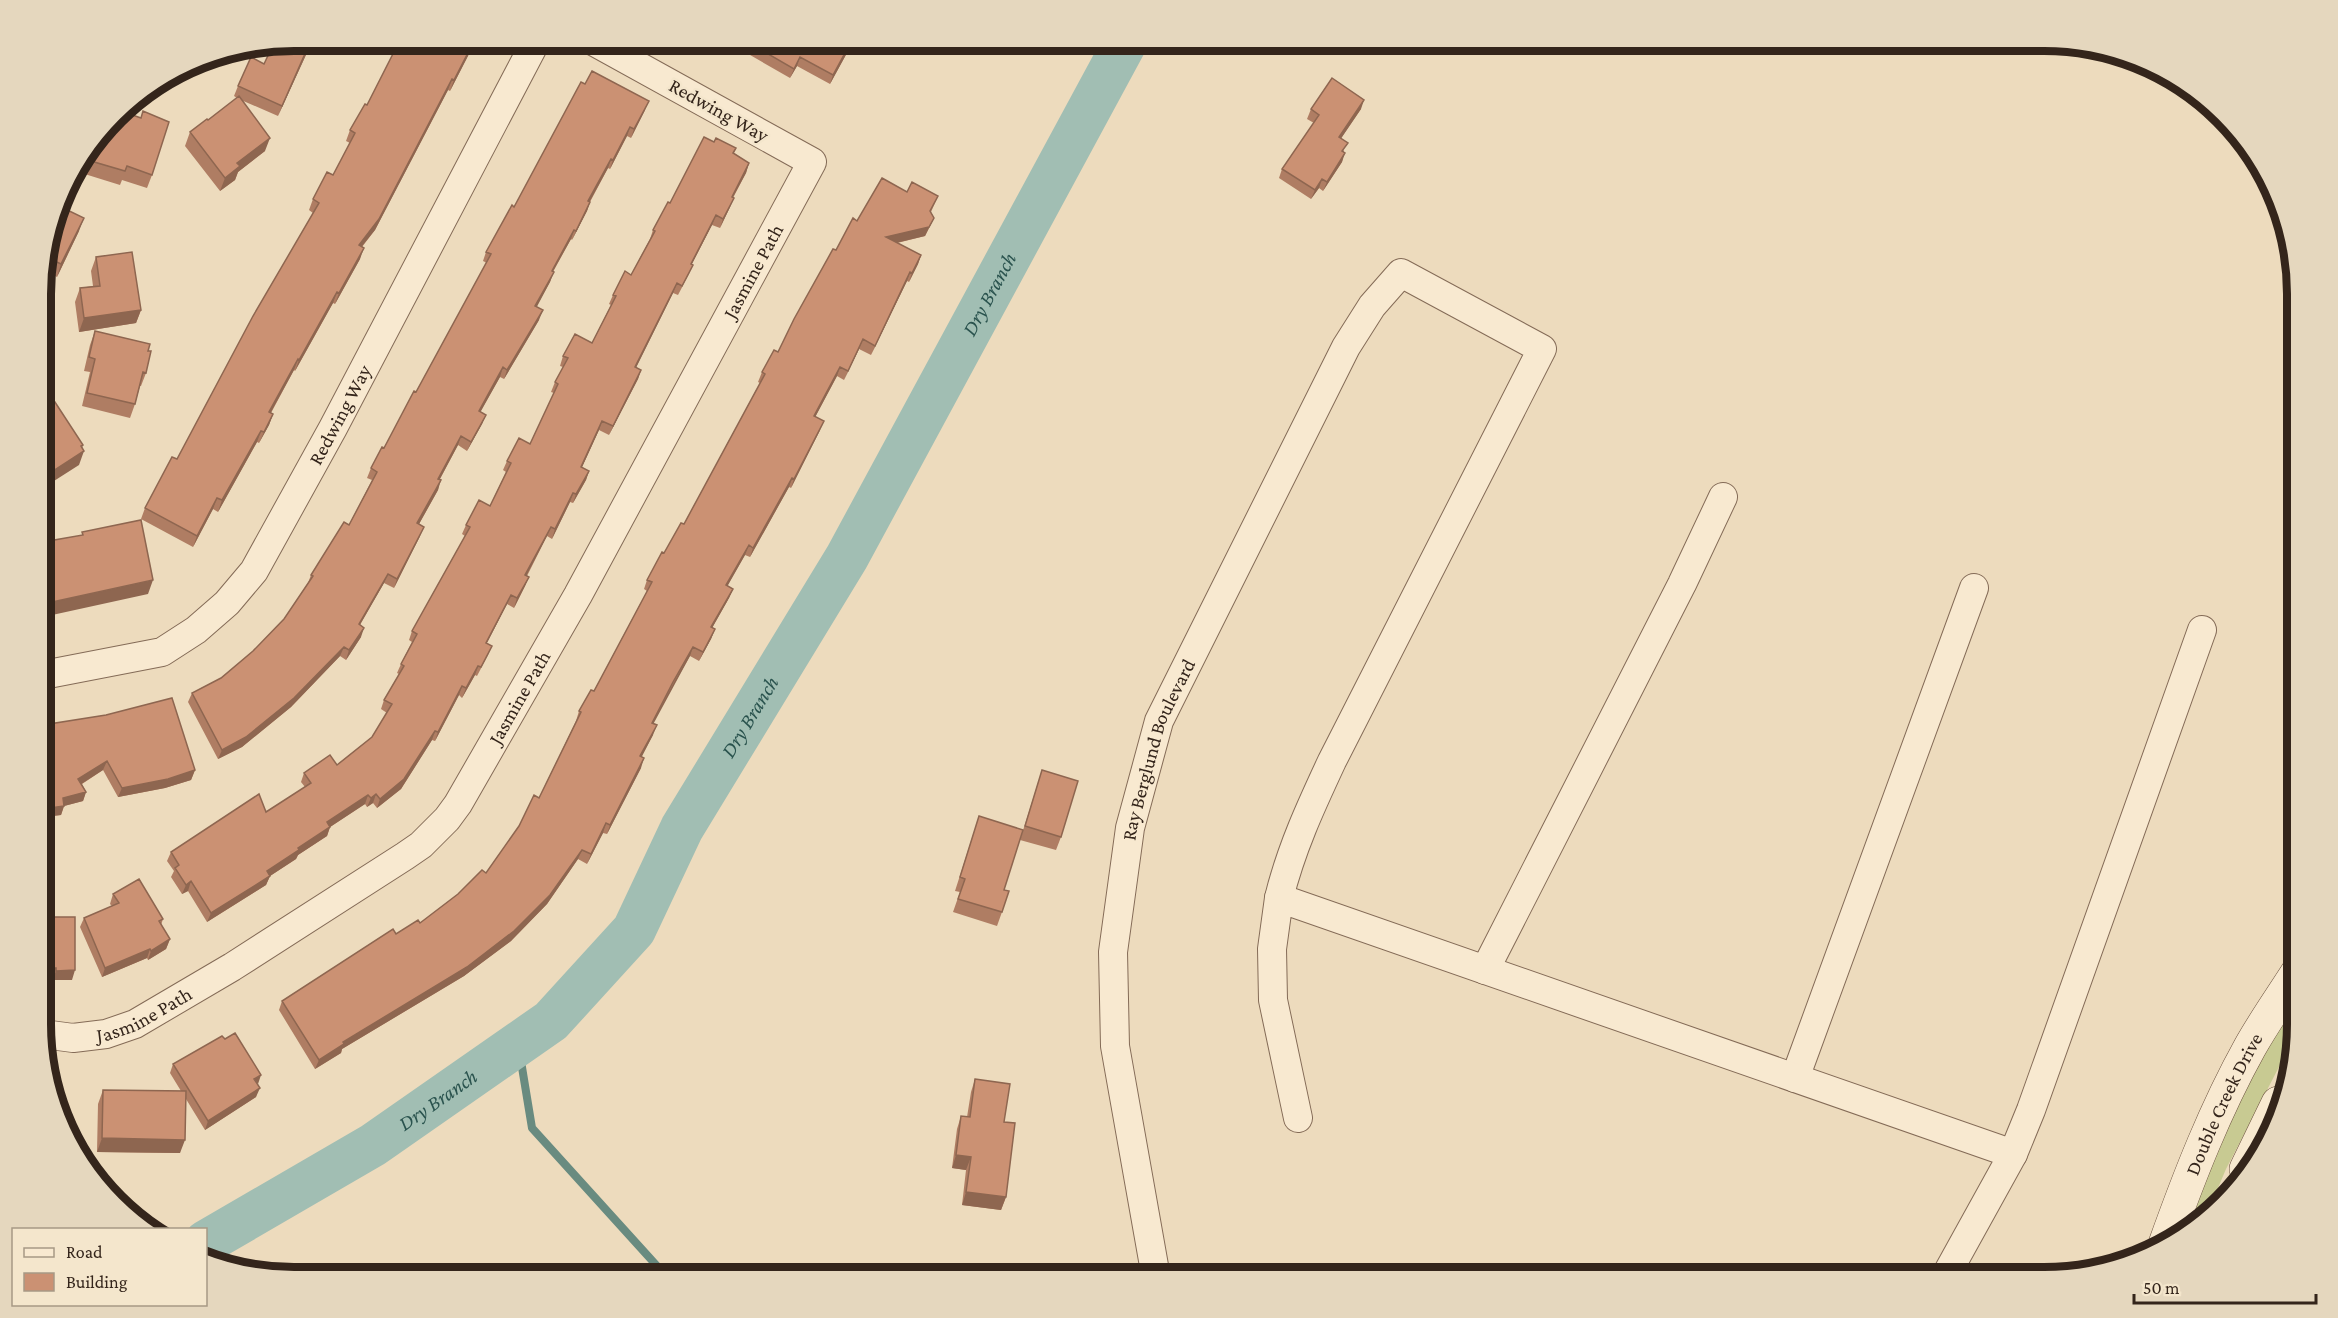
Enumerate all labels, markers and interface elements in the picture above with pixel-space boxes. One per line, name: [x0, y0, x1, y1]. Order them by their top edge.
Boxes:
street label: Redwing Way: [665, 74, 773, 148]
street label: Jasmine Path: [718, 220, 787, 325]
water label: Dry Branch: [957, 249, 1021, 340]
street label: Redwing Way: [304, 360, 377, 468]
street label: Jasmine Path: [483, 647, 555, 750]
street label: Ray Berglund Boulevard: [1117, 655, 1199, 842]
water label: Dry Branch: [716, 672, 783, 762]
street label: Jasmine Path: [93, 982, 196, 1047]
street label: Double Creek Drive: [2181, 1029, 2267, 1178]
water label: Dry Branch: [394, 1064, 482, 1136]
legend: [12, 1228, 207, 1306]
text: Road: [66, 1242, 103, 1262]
scale bar: [2134, 1267, 2316, 1305]
text: Building: [66, 1272, 128, 1292]
text: 50 m: [2143, 1278, 2180, 1298]

